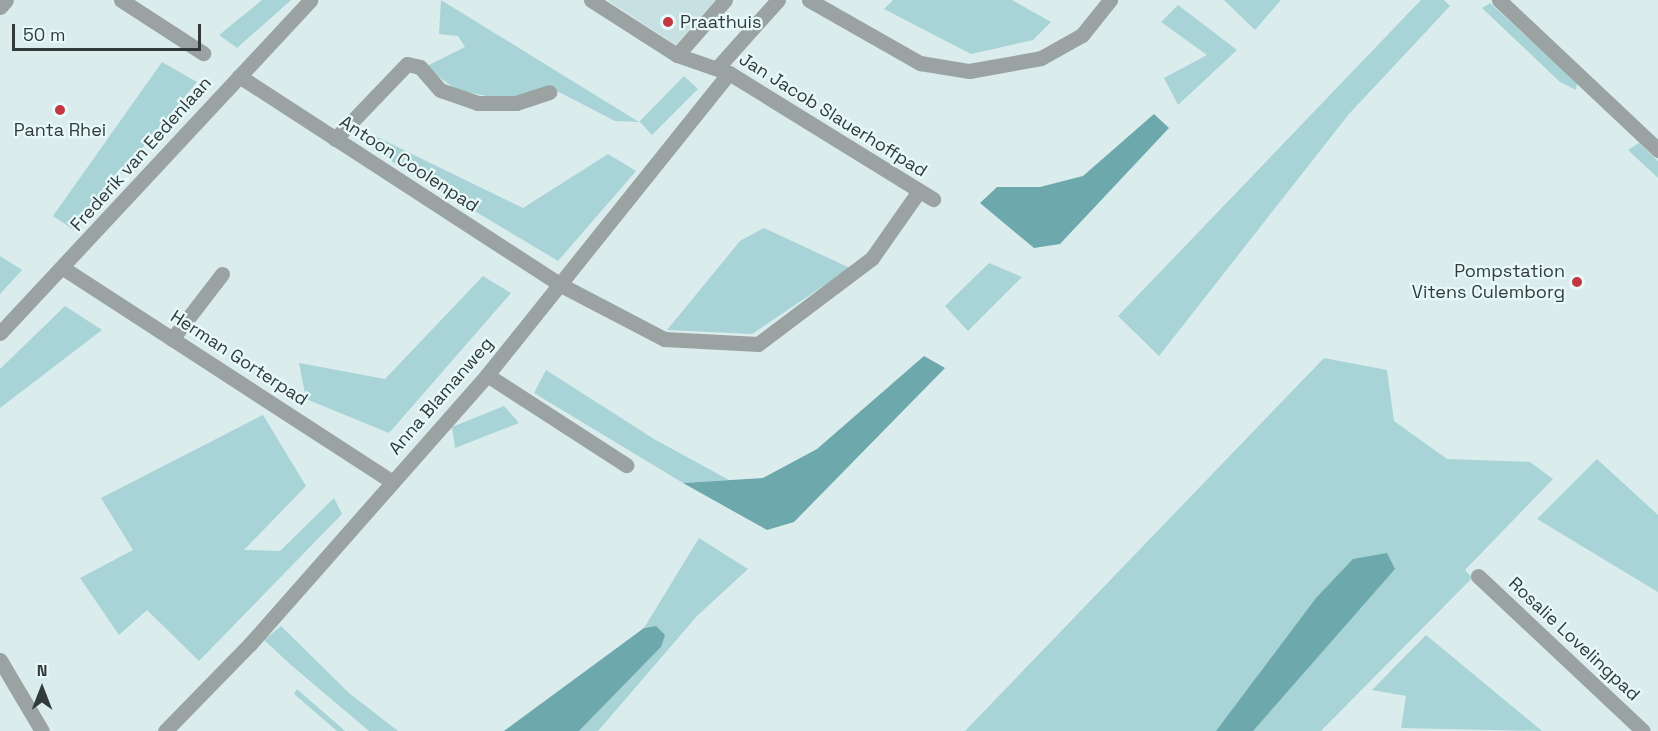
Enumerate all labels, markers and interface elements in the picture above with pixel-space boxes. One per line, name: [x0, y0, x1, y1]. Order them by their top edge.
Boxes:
place label: Praathuis: [680, 11, 762, 33]
scale bar: [15, 12, 204, 50]
marker: Praathuis: [661, 15, 675, 29]
text: 50 m: [23, 23, 65, 46]
street label: Jan Jacob Slauerhoffpad: [735, 48, 931, 182]
street label: Frederik van Eedenlaan: [66, 72, 216, 236]
marker: Panta Rhei: [53, 103, 67, 117]
street label: Antoon Coolenpad: [336, 111, 482, 217]
place label: Panta Rhei: [14, 119, 106, 141]
place label: Pompstation Vitens Culemborg: [1412, 261, 1565, 304]
marker: Pompstation Vitens Culemborg: [1570, 275, 1584, 289]
street label: Herman Gorterpad: [166, 306, 312, 410]
street label: Anna Blamanweg: [384, 333, 498, 459]
street label: Rosalie Lovelingpad: [1504, 573, 1644, 705]
north arrow: [12, 659, 72, 719]
text: N: [37, 660, 47, 681]

